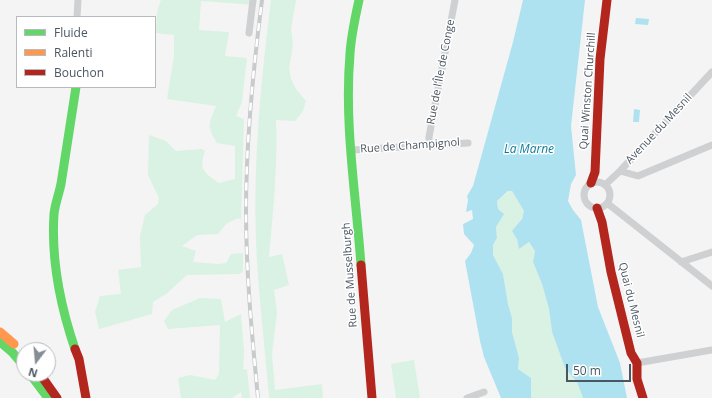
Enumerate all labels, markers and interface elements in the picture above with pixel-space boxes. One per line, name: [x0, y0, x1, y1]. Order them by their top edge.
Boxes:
legend: [16, 16, 156, 88]
street label: Rue de l'Île de Conge: [424, 18, 458, 126]
text: Fluide: [54, 24, 88, 41]
street label: Quai Winston Churchill: [577, 32, 599, 150]
text: Ralenti: [54, 44, 93, 61]
text: Bouchon: [54, 64, 104, 81]
street label: Avenue du Mesnil: [623, 91, 695, 167]
street label: Rue de Champignol: [360, 136, 460, 156]
water label: La Marne: [504, 143, 554, 157]
street label: Rue de Musselburgh: [340, 222, 360, 328]
street label: Quai du Mesnil: [615, 261, 647, 339]
north arrow: [16, 342, 56, 382]
scale bar: [568, 356, 633, 382]
text: 50 m: [573, 362, 601, 379]
text: N: [26, 365, 39, 382]

